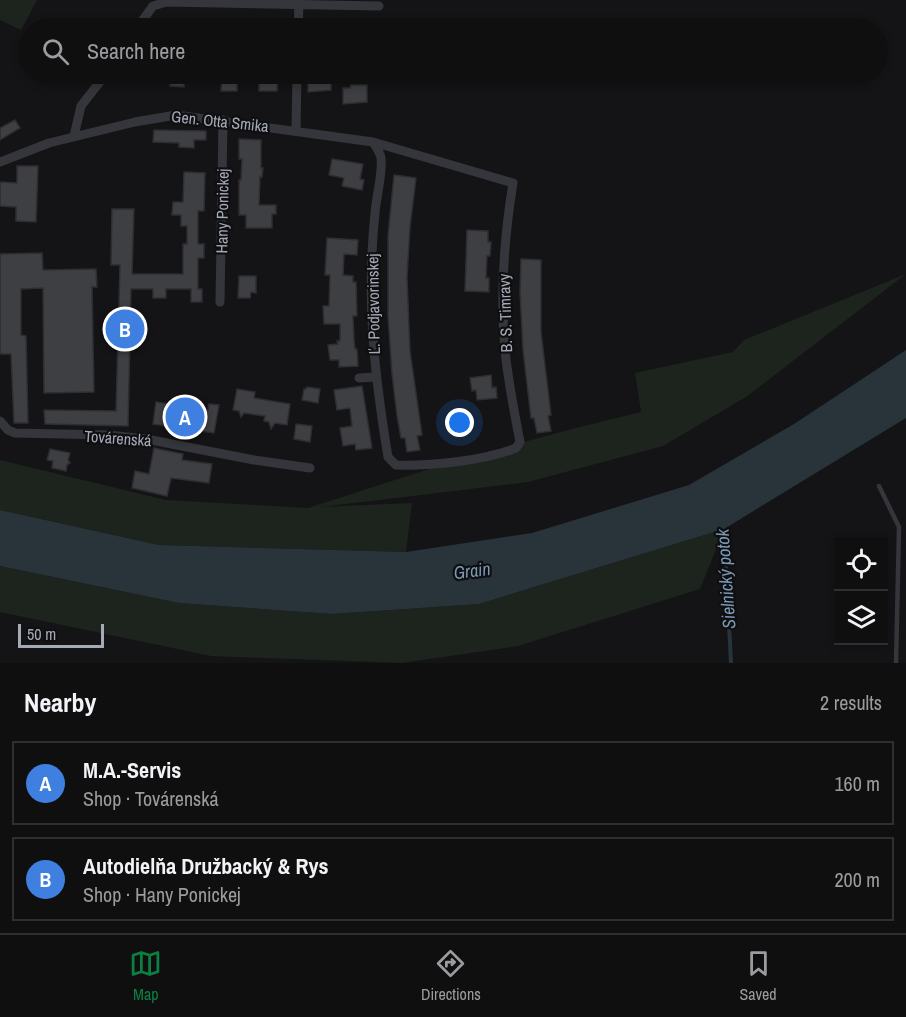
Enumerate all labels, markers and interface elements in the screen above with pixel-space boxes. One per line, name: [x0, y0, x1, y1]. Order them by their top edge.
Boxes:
search box: [18, 18, 888, 84]
icon: search: [39, 35, 72, 68]
text: Search here: [87, 36, 185, 66]
street label: Gen. Otta Smika: [170, 105, 270, 137]
street label: Hany Ponickej: [210, 168, 234, 253]
street label: Ľ. Podjavorinskej: [361, 253, 385, 355]
street label: B. S. Timravy: [493, 273, 517, 353]
pin: B: [106, 306, 144, 352]
pin: A: [166, 394, 204, 440]
your location: [445, 408, 474, 437]
street label: Továrenská: [84, 425, 153, 451]
water label: Sielnický potok: [709, 528, 741, 630]
map controls: [834, 537, 888, 645]
button: locate: [834, 537, 888, 591]
water label: Grain: [452, 556, 492, 585]
button: layers: [834, 591, 888, 645]
scale bar: [18, 621, 104, 648]
text: 50 m: [27, 623, 56, 645]
text: Nearby: [24, 685, 96, 720]
text: 2 results: [820, 689, 882, 716]
text: M.A.-Servis: [83, 755, 181, 785]
text: A: [40, 770, 51, 797]
text: 160 m: [834, 770, 880, 797]
text: Shop · Továrenská: [83, 785, 219, 812]
text: Autodielňa Družbacký & Rys: [83, 851, 329, 881]
text: B: [40, 866, 51, 893]
text: 200 m: [834, 866, 880, 893]
text: Shop · Hany Ponickej: [83, 881, 241, 908]
tab: Map: [129, 947, 162, 1005]
tab: Directions: [421, 947, 481, 1005]
tab: Saved: [739, 947, 777, 1005]

